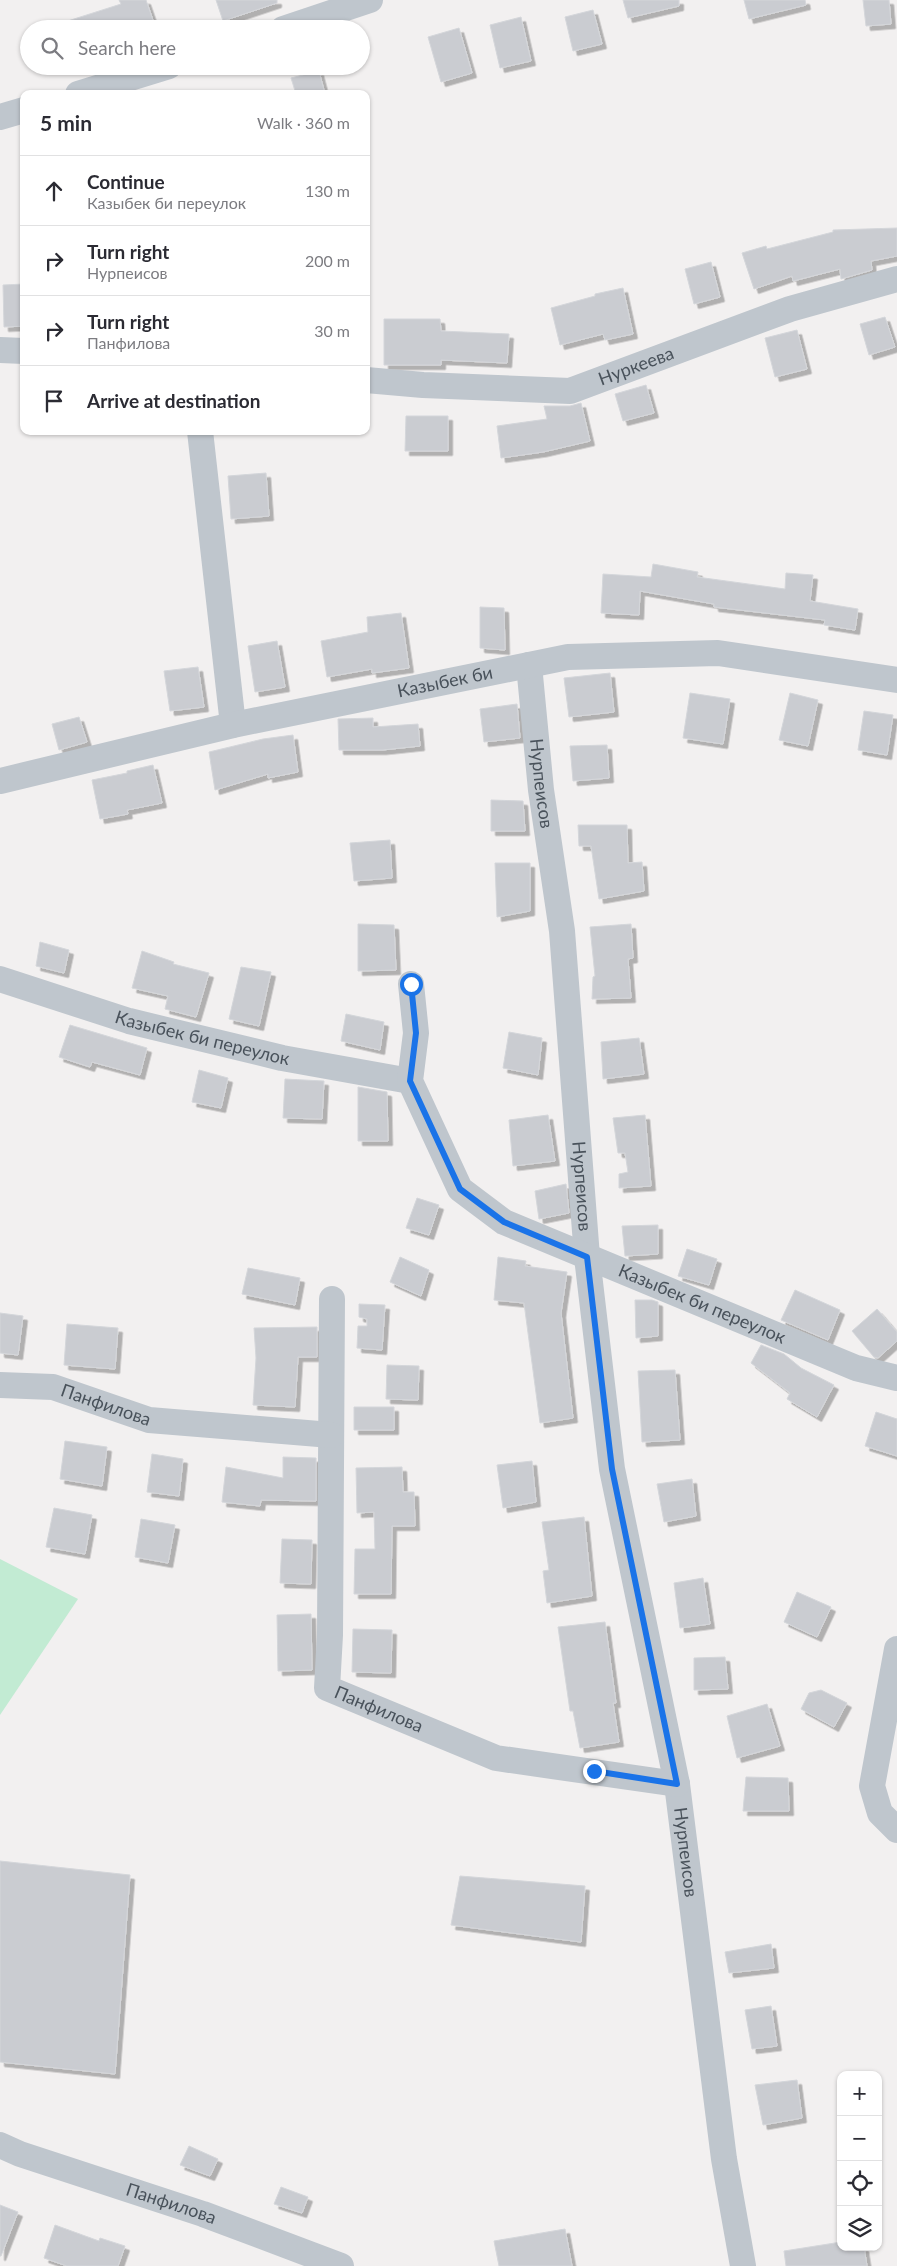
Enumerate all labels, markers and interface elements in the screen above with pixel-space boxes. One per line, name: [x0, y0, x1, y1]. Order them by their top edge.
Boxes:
search box: [20, 20, 370, 75]
icon: search: [38, 34, 66, 62]
text: Search here: [78, 36, 176, 59]
text: 5 min: [40, 110, 92, 135]
text: Walk · 360 m: [257, 113, 350, 132]
text: Continue: [87, 170, 165, 193]
icon: ahead: [40, 177, 68, 205]
text: 130 m: [305, 181, 350, 200]
text: Казыбек би переулок: [87, 193, 246, 212]
text: Turn right: [87, 240, 169, 263]
icon: right: [40, 247, 68, 275]
text: 200 m: [305, 251, 350, 270]
text: Нурпеисов: [87, 263, 167, 282]
text: Turn right: [87, 310, 169, 333]
icon: right: [40, 317, 68, 345]
text: 30 m: [314, 321, 350, 340]
text: Панфилова: [87, 333, 170, 352]
street label: Нуркеева: [595, 341, 677, 389]
icon: arrive: [40, 387, 68, 415]
text: Arrive at destination: [87, 389, 260, 412]
street label: Казыбек би: [395, 661, 494, 701]
street label: Нурпеисов: [526, 737, 559, 830]
route start: [400, 973, 423, 996]
street label: Казыбек би переулок: [112, 1005, 292, 1069]
street label: Нурпеисов: [568, 1140, 597, 1232]
street label: Казыбек би переулок: [615, 1259, 790, 1348]
street label: Панфилова: [58, 1379, 154, 1430]
street label: Панфилова: [332, 1680, 427, 1737]
route end: [583, 1760, 606, 1783]
street label: Нурпеисов: [670, 1806, 703, 1898]
map controls: [837, 2071, 882, 2251]
button: +: [837, 2071, 882, 2116]
button: −: [837, 2116, 882, 2161]
button: locate: [837, 2161, 882, 2206]
street label: Панфилова: [123, 2178, 220, 2228]
button: layers: [837, 2206, 882, 2251]

